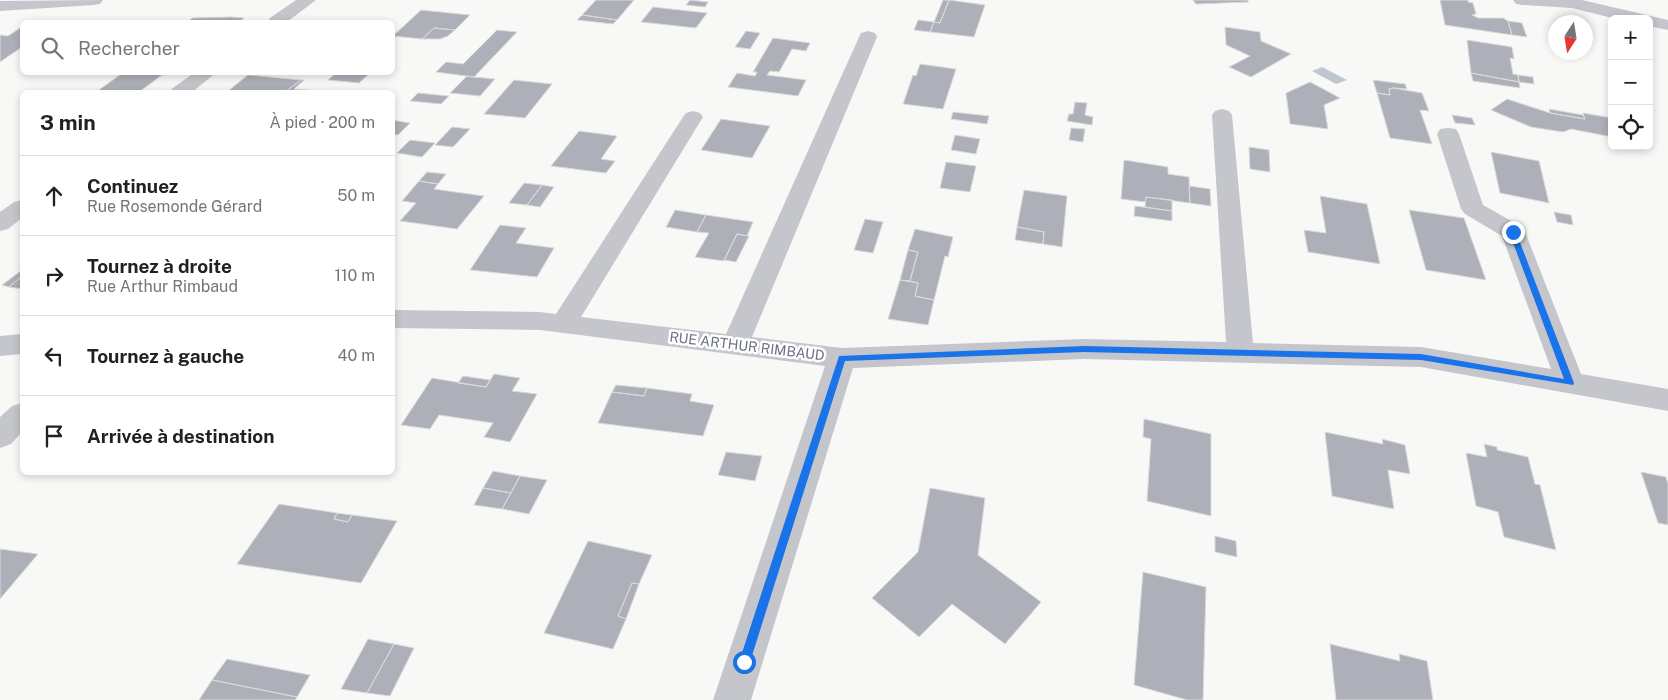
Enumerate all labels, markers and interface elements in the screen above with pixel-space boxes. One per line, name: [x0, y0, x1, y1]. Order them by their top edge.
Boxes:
north arrow: [1548, 15, 1593, 60]
map controls: [1608, 15, 1653, 150]
button: +: [1608, 15, 1653, 60]
search box: [20, 20, 395, 75]
icon: search: [38, 34, 66, 62]
text: Rechercher: [78, 37, 180, 59]
button: −: [1608, 60, 1653, 105]
button: locate: [1608, 105, 1653, 150]
text: 3 min: [40, 110, 96, 135]
text: À pied · 200 m: [270, 113, 375, 132]
text: Continuez: [87, 175, 178, 197]
icon: ahead: [40, 182, 68, 210]
text: 50 m: [337, 186, 375, 205]
text: Rue Rosemonde Gérard: [87, 197, 262, 216]
route end: [1502, 221, 1525, 244]
text: Tournez à droite: [87, 255, 232, 277]
icon: right: [40, 262, 68, 290]
text: 110 m: [334, 266, 375, 285]
text: Rue Arthur Rimbaud: [87, 277, 238, 296]
street label: RUE ARTHUR RIMBAUD: [669, 329, 825, 363]
icon: left: [40, 342, 68, 370]
text: Tournez à gauche: [87, 345, 244, 367]
text: 40 m: [337, 346, 375, 365]
icon: arrive: [40, 422, 68, 450]
text: Arrivée à destination: [87, 425, 275, 447]
route start: [733, 651, 756, 674]

